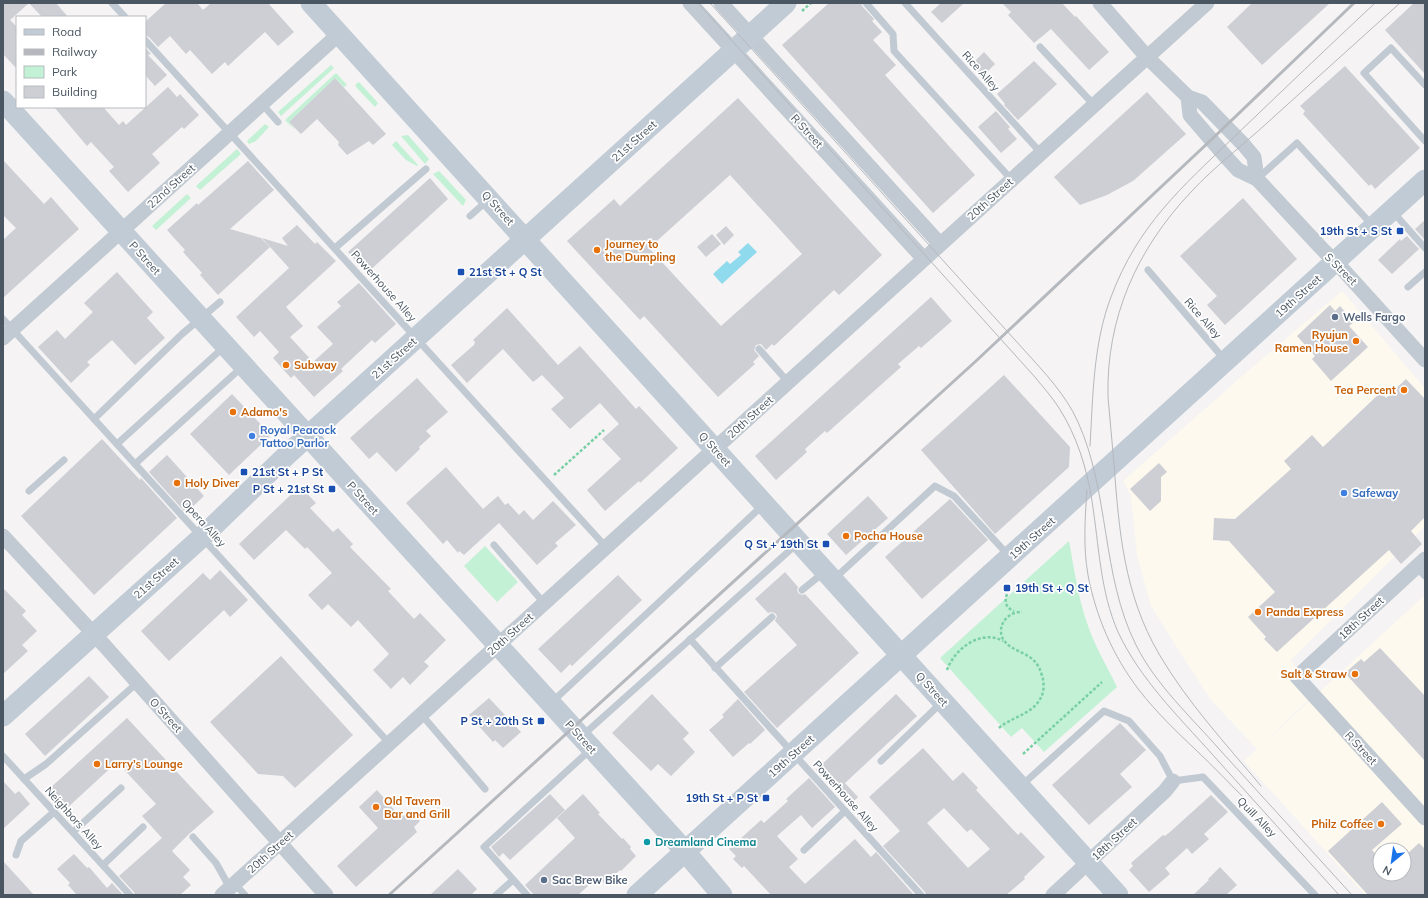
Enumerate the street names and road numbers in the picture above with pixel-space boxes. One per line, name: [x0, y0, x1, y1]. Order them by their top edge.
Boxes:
street label: Rice Alley: [959, 48, 1003, 94]
street label: R Street: [788, 111, 826, 151]
street label: 21st Street: [609, 117, 660, 165]
street label: 22nd Street: [144, 161, 198, 211]
street label: 20th Street: [964, 175, 1016, 223]
street label: Q Street: [479, 188, 517, 228]
street label: P Street: [126, 238, 164, 278]
street label: Powerhouse Alley: [348, 247, 420, 325]
street label: S Street: [1322, 250, 1360, 288]
street label: 19th Street: [1272, 272, 1324, 320]
street label: Rice Alley: [1181, 295, 1225, 341]
street label: 21st Street: [369, 334, 420, 382]
street label: 20th Street: [724, 393, 776, 441]
street label: Q Street: [696, 429, 734, 469]
street label: P Street: [344, 478, 382, 518]
street label: Opera Alley: [179, 496, 229, 550]
street label: 19th Street: [1006, 514, 1058, 562]
street label: 21st Street: [131, 554, 182, 602]
street label: 18th Street: [1335, 593, 1387, 642]
street label: 20th Street: [484, 610, 536, 658]
street label: Q Street: [913, 669, 951, 709]
street label: O Street: [147, 695, 185, 735]
street label: P Street: [562, 717, 600, 757]
street label: R Street: [1342, 728, 1380, 768]
street label: 19th Street: [765, 732, 817, 780]
street label: Powerhouse Alley: [810, 757, 882, 835]
street label: Neighbors Alley: [42, 784, 106, 853]
street label: Quill Alley: [1234, 794, 1280, 840]
street label: 18th Street: [1088, 814, 1140, 863]
street label: 20th Street: [244, 828, 296, 876]

